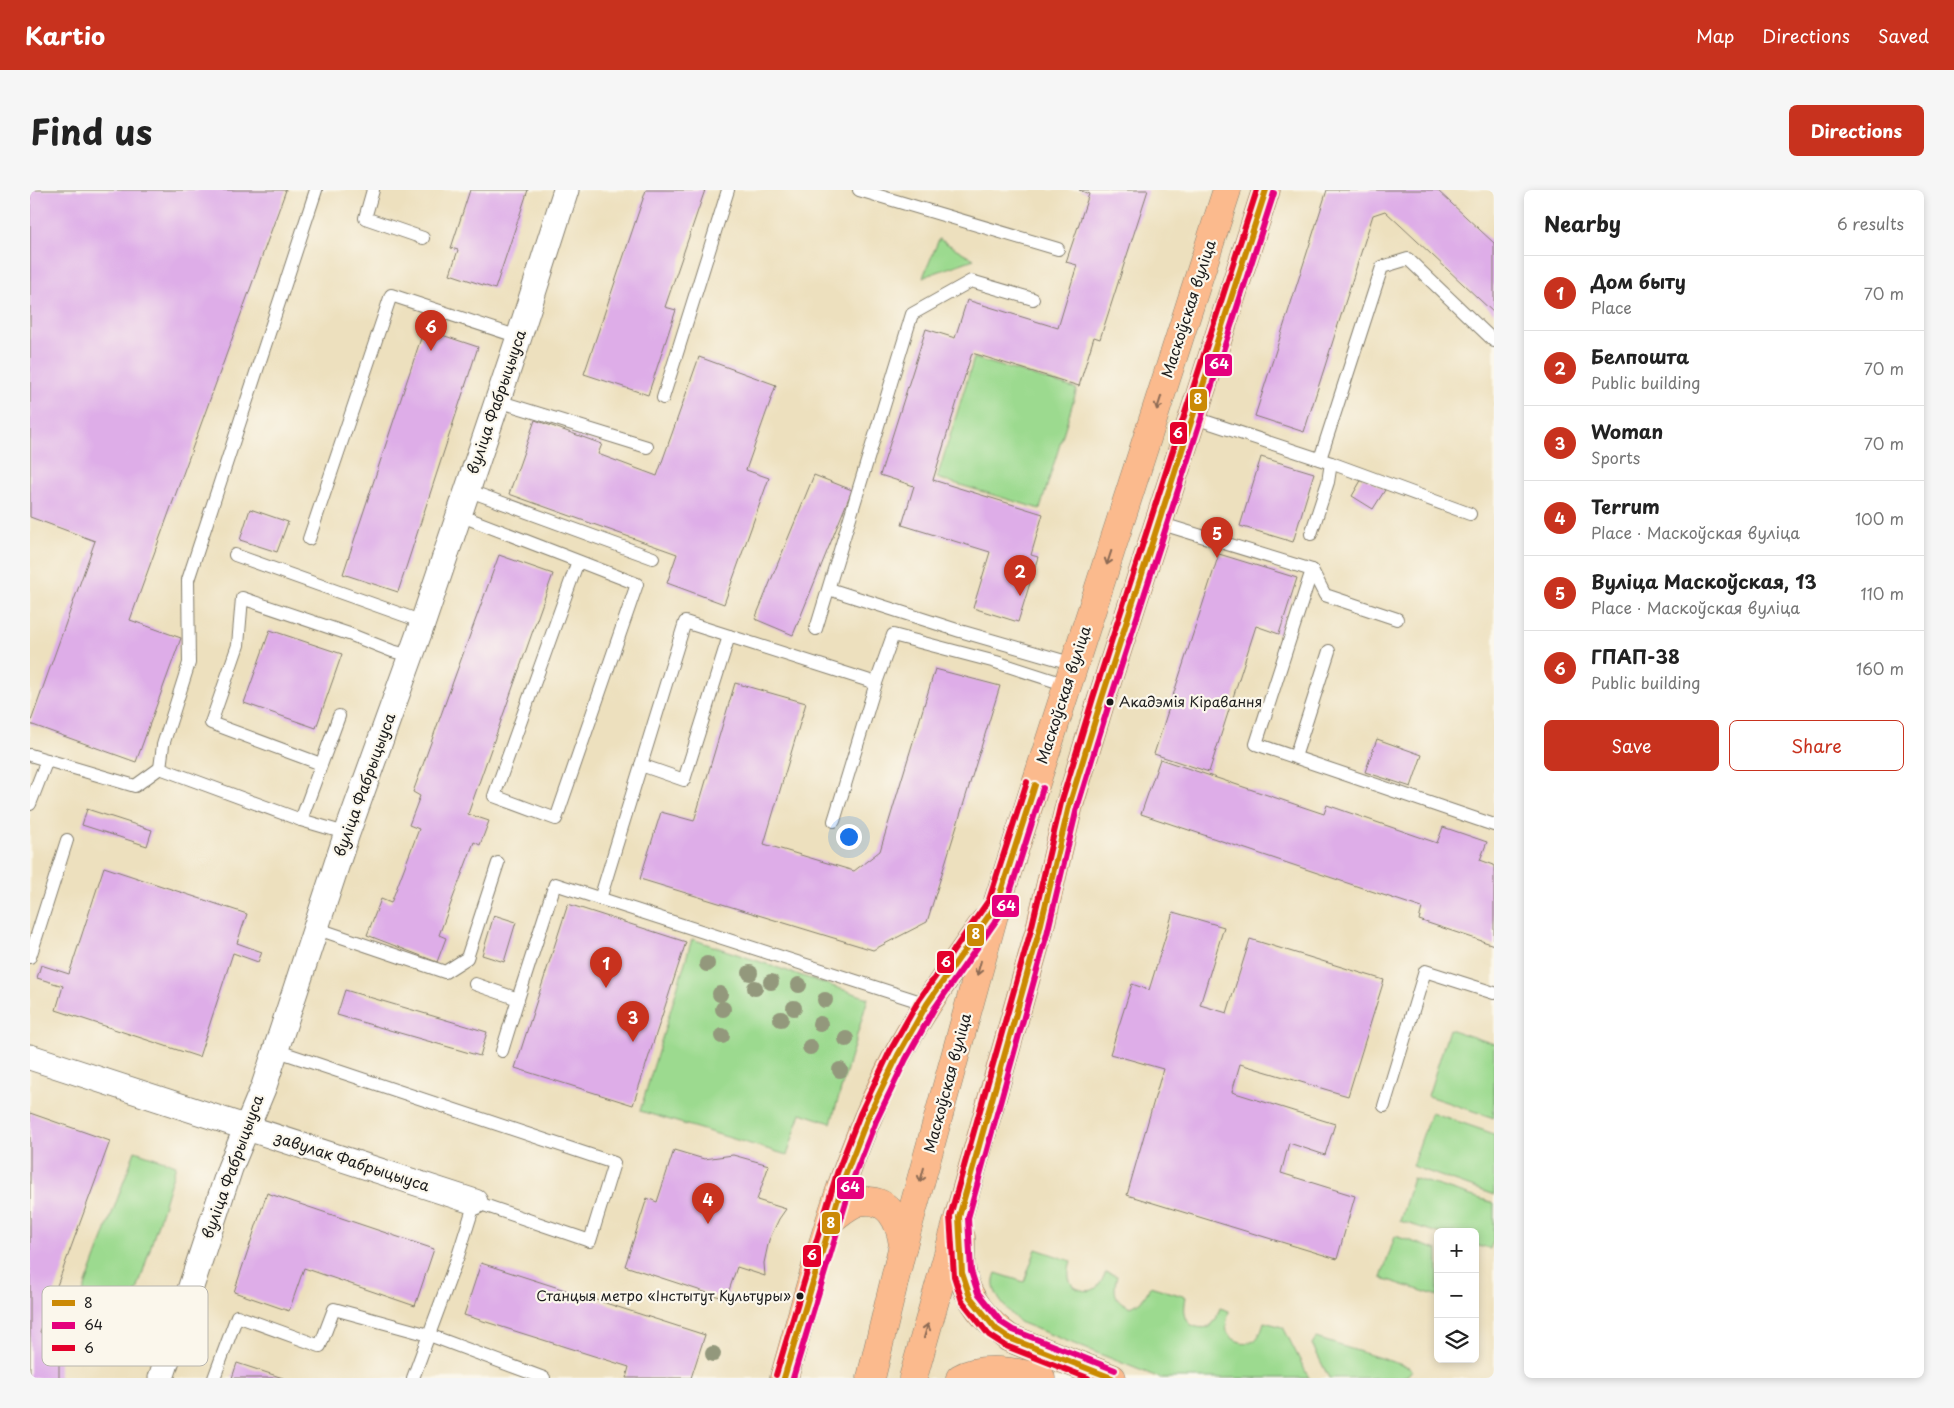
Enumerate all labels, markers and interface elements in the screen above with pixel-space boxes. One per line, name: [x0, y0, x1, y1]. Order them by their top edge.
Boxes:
text: Kartio: [25, 17, 105, 53]
text: Map: [1696, 22, 1734, 49]
text: Directions: [1762, 22, 1850, 49]
text: Saved: [1878, 22, 1929, 49]
text: Find us: [30, 104, 152, 157]
button: Directions: [1789, 105, 1924, 156]
text: Nearby: [1544, 207, 1621, 239]
text: 6 results: [1837, 211, 1904, 235]
street label: Маскоўская вуліца: [1154, 236, 1221, 381]
text: Дом быту: [1591, 267, 1686, 295]
text: 1: [1556, 281, 1564, 305]
text: 70 m: [1864, 281, 1904, 305]
text: Place: [1591, 295, 1632, 319]
pin: 6: [415, 310, 447, 351]
street label: вуліца Фабрыцыуса: [460, 326, 531, 477]
text: Белпошта: [1591, 342, 1689, 370]
line badge: 64: [1204, 353, 1233, 377]
text: 64: [1209, 353, 1229, 374]
text: 2: [1554, 356, 1566, 380]
text: 70 m: [1864, 356, 1904, 380]
text: Public building: [1591, 370, 1701, 394]
line badge: 8: [1189, 388, 1208, 412]
text: 8: [1194, 388, 1203, 409]
one-way arrow: [1153, 395, 1163, 411]
text: Woman: [1591, 417, 1663, 445]
line badge: 6: [1169, 421, 1188, 445]
text: 6: [1173, 422, 1183, 443]
text: 3: [1555, 431, 1565, 455]
text: 70 m: [1864, 431, 1904, 455]
text: Sports: [1591, 445, 1640, 469]
text: Terrum: [1591, 492, 1660, 520]
text: 4: [1555, 506, 1565, 530]
text: 100 m: [1855, 506, 1904, 530]
pin: 5: [1201, 517, 1233, 558]
text: Place · Маскоўская вуліца: [1591, 520, 1800, 544]
one-way arrow: [1103, 549, 1113, 565]
pin: 2: [1004, 555, 1036, 596]
text: Вуліца Маскоўская, 13: [1591, 567, 1817, 595]
text: 5: [1555, 581, 1565, 605]
text: 110 m: [1861, 581, 1904, 605]
text: Place · Маскоўская вуліца: [1591, 595, 1800, 619]
street label: Маскоўская вуліца: [1029, 622, 1096, 767]
text: ГПАП-38: [1591, 642, 1680, 670]
text: 6: [1554, 656, 1566, 680]
text: 160 m: [1856, 656, 1904, 680]
text: Public building: [1591, 670, 1701, 694]
place label: Акадэмія Кіравання: [1119, 691, 1262, 712]
marker: Акадэмія Кіравання: [1105, 697, 1115, 707]
street label: вуліца Фабрыцыуса: [327, 709, 401, 860]
button: Save: [1544, 720, 1719, 771]
button: Share: [1729, 720, 1904, 771]
your location: [836, 824, 862, 850]
line badge: 64: [991, 894, 1020, 918]
text: 64: [996, 895, 1016, 916]
line badge: 8: [966, 923, 985, 947]
text: 8: [972, 923, 981, 944]
pin: 1: [590, 947, 622, 988]
line badge: 6: [936, 950, 955, 974]
text: 6: [941, 951, 951, 972]
one-way arrow: [974, 959, 984, 975]
pin: 3: [617, 1001, 649, 1042]
street label: Маскоўская вуліца: [917, 1009, 976, 1155]
street label: вуліца Фабрыцыуса: [195, 1091, 269, 1242]
street label: завулак Фабрыцыуса: [271, 1124, 433, 1197]
one-way arrow: [917, 1167, 926, 1183]
line badge: 64: [836, 1176, 865, 1200]
text: 64: [840, 1176, 860, 1197]
pin: 4: [692, 1183, 724, 1224]
line badge: 8: [821, 1211, 841, 1235]
text: 8: [827, 1212, 836, 1233]
map controls: [1434, 1228, 1479, 1363]
button: +: [1434, 1228, 1479, 1273]
line badge: 6: [802, 1244, 822, 1268]
text: 6: [807, 1244, 817, 1265]
button: −: [1434, 1273, 1479, 1318]
place label: Станцыя метро «Інстытут Культуры»: [536, 1285, 791, 1306]
legend: [42, 1286, 208, 1366]
marker: Станцыя метро «Інстытут Культуры»: [795, 1291, 805, 1301]
text: 8: [84, 1292, 93, 1313]
text: 64: [84, 1314, 103, 1335]
button: layers: [1434, 1318, 1479, 1363]
one-way arrow: [922, 1324, 932, 1340]
text: 6: [84, 1337, 94, 1358]

